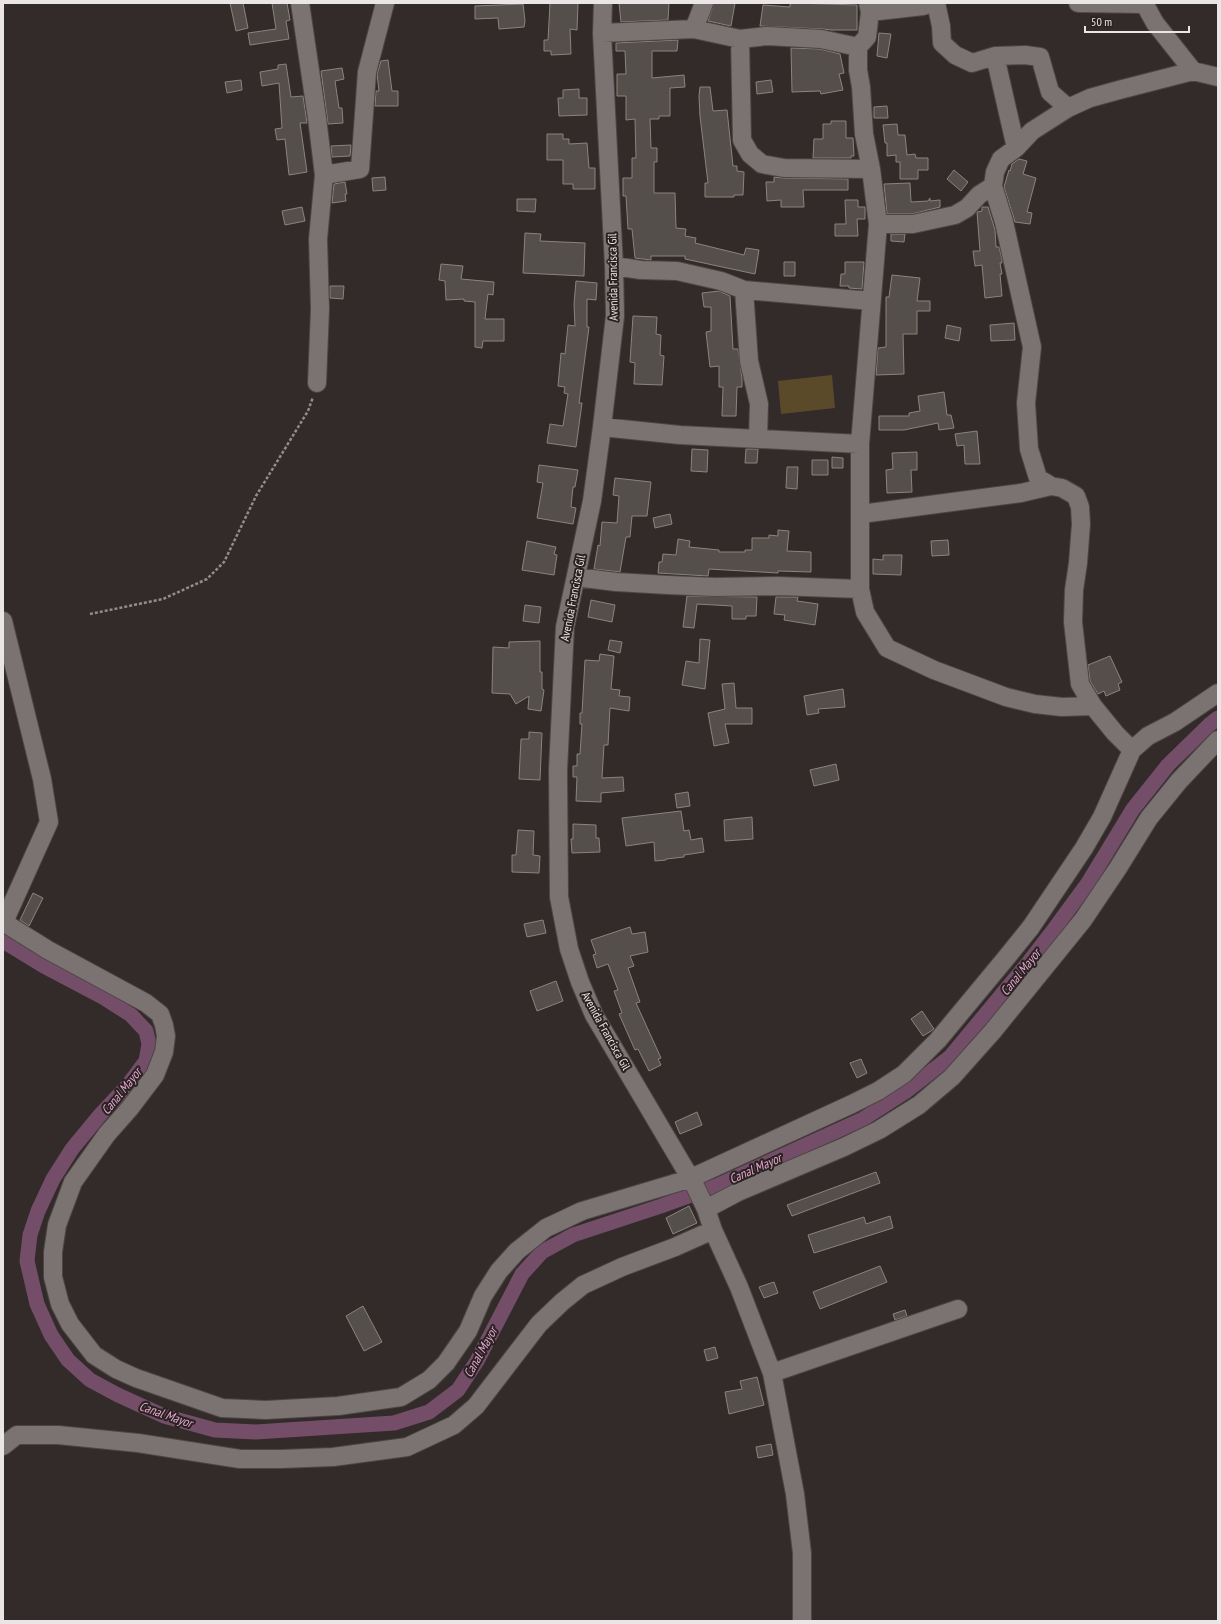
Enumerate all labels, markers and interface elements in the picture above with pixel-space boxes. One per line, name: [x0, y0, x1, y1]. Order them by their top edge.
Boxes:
scale bar: [1085, 8, 1189, 34]
text: 50 m: [1091, 14, 1112, 29]
street label: Avenida Francisca Gil: [604, 233, 621, 321]
street label: Avenida Francisca Gil: [557, 553, 588, 642]
water label: Canal Mayor: [996, 944, 1046, 999]
street label: Avenida Francisca Gil: [579, 989, 634, 1073]
water label: Canal Mayor: [97, 1063, 147, 1118]
water label: Canal Mayor: [727, 1148, 786, 1187]
water label: Canal Mayor: [460, 1322, 502, 1381]
water label: Canal Mayor: [137, 1397, 197, 1432]

